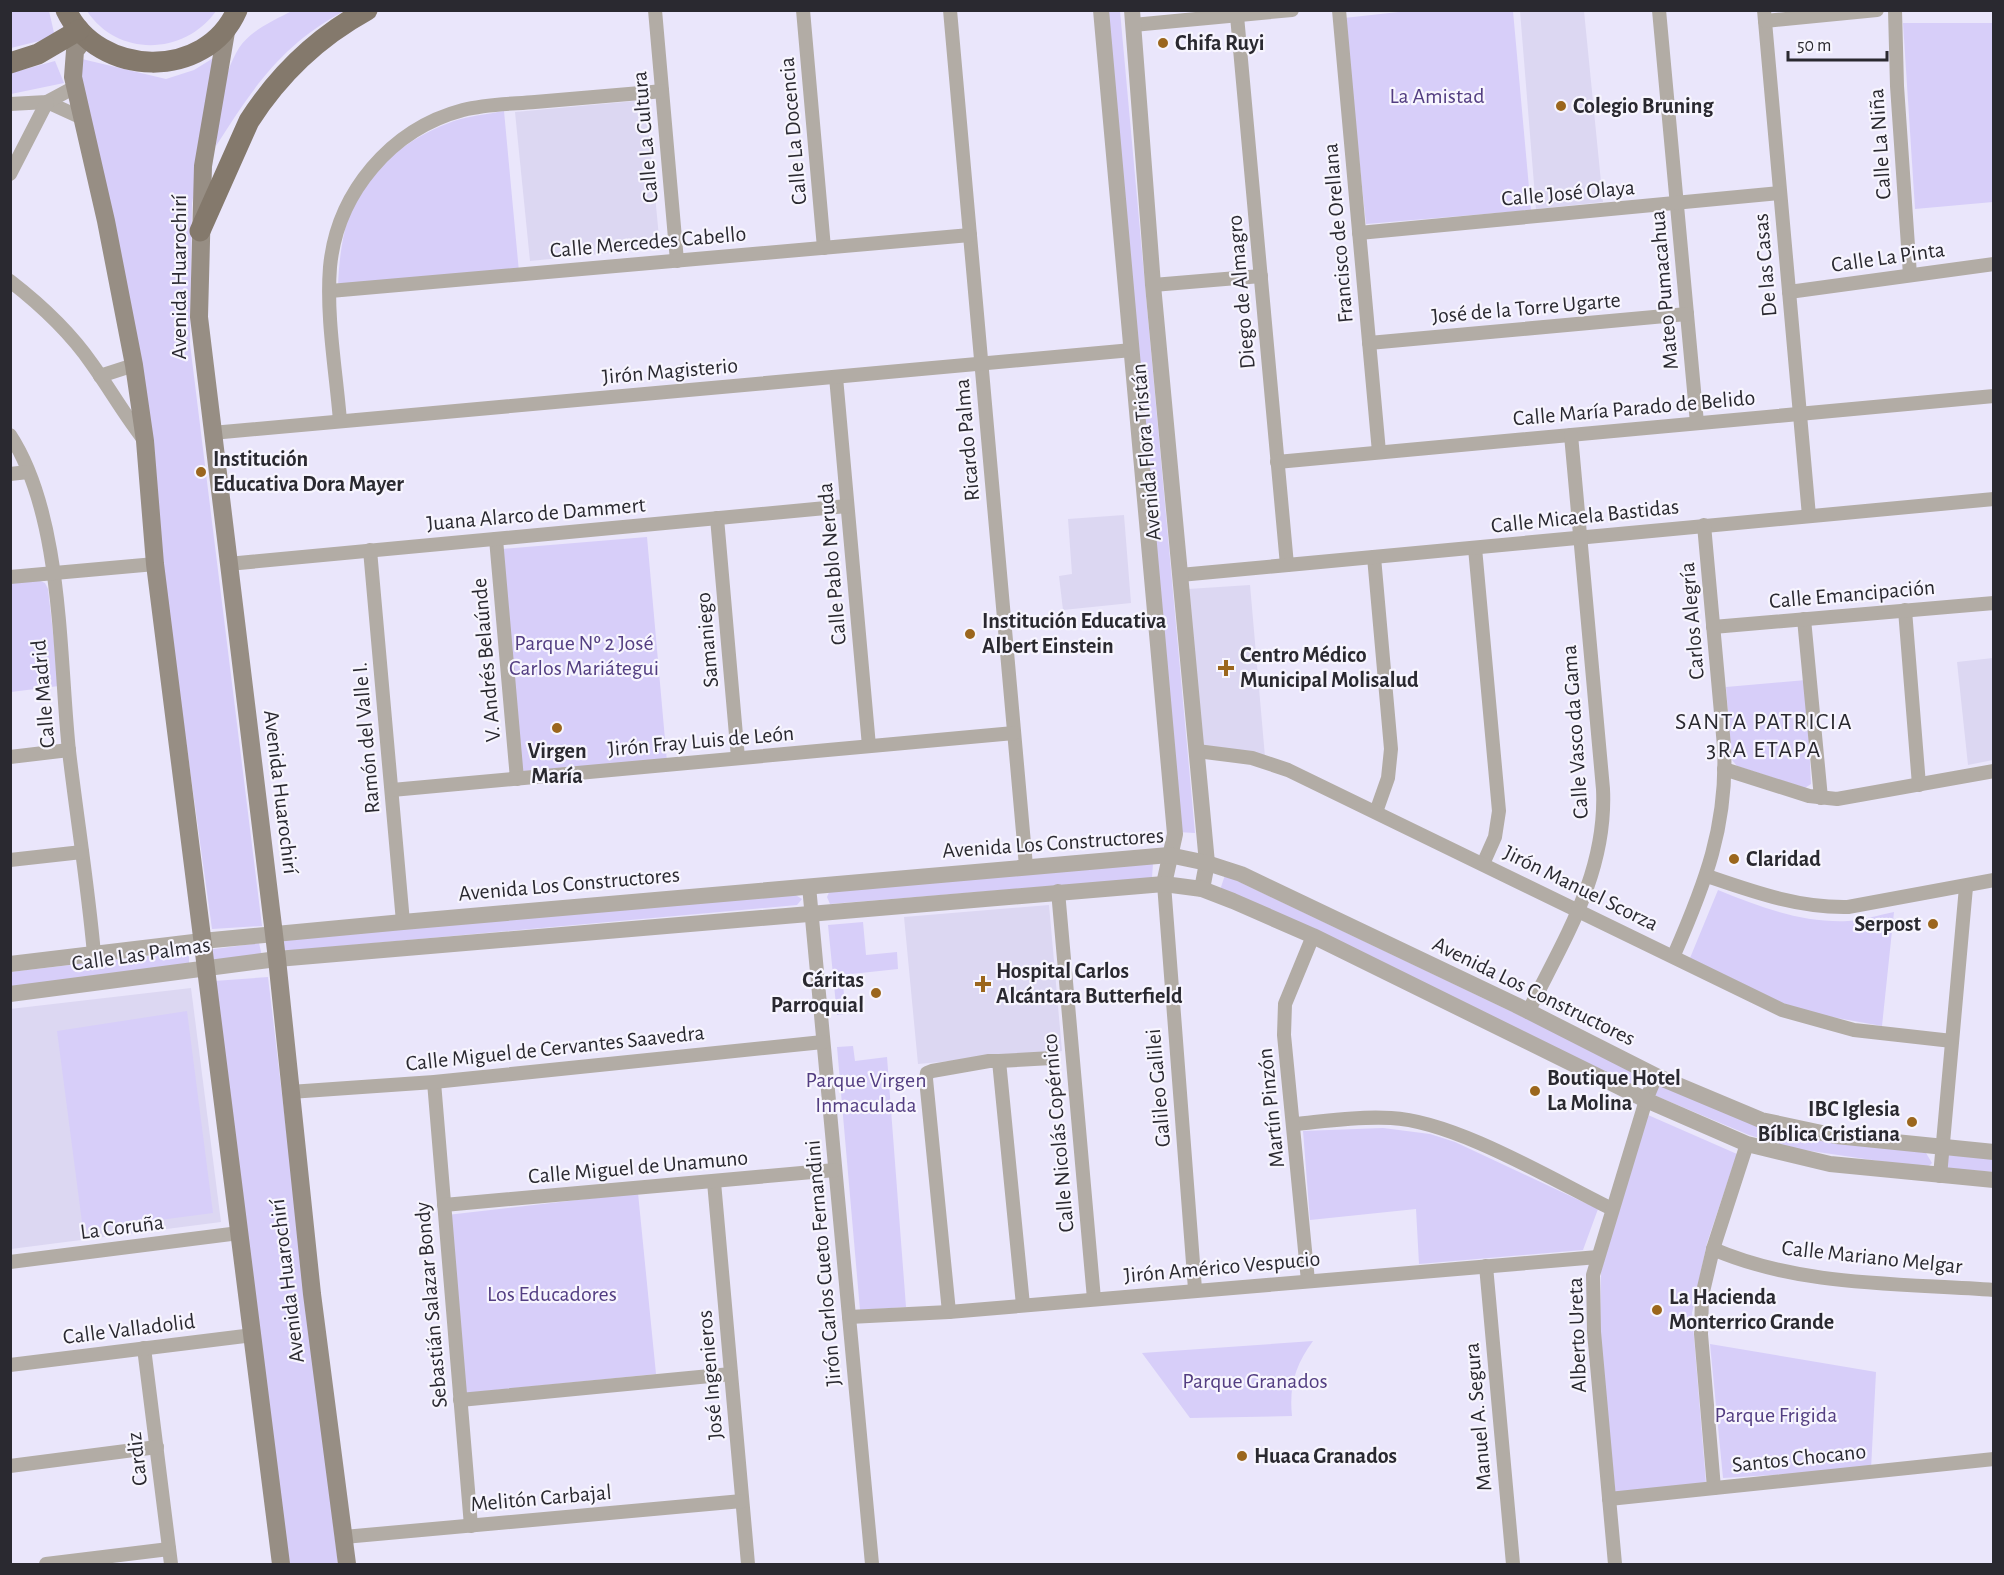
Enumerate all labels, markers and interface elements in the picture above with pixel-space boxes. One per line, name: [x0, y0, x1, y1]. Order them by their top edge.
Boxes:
scale bar: [1788, 24, 1887, 62]
place label: Chifa Ruyi: [1175, 32, 1264, 55]
marker: Chifa Ruyi: [1156, 36, 1170, 50]
text: 50 m: [1797, 37, 1831, 55]
street label: Calle La Docencia: [776, 56, 810, 206]
street label: Calle La Cultura: [628, 70, 662, 204]
park label: La Amistad: [1389, 85, 1485, 107]
street label: Calle La Niña: [1865, 88, 1895, 200]
place label: Colegio Bruning: [1573, 95, 1714, 117]
marker: Colegio Bruning: [1554, 99, 1568, 113]
street label: Francisco de Orellana: [1319, 142, 1357, 324]
street label: Calle José Olaya: [1500, 176, 1636, 210]
street label: Avenida Huarochirí: [168, 194, 190, 359]
street label: Mateo Pumacahua: [1646, 209, 1682, 371]
street label: De las Casas: [1750, 213, 1780, 317]
street label: Diego de Almagro: [1223, 214, 1259, 370]
street label: Calle Mercedes Cabello: [549, 222, 747, 262]
street label: Calle La Pinta: [1830, 238, 1946, 276]
street label: José de la Torre Ugarte: [1431, 289, 1621, 327]
street label: Jirón Magisterio: [601, 354, 739, 388]
street label: Avenida Flora Tristán: [1127, 362, 1165, 542]
street label: Ricardo Palma: [951, 378, 983, 502]
street label: Calle María Parado de Belido: [1512, 386, 1756, 430]
place label: Institución Educativa Dora Mayer: [213, 448, 404, 496]
marker: Institución Educativa Dora Mayer: [194, 465, 208, 479]
street label: Calle Pablo Neruda: [814, 482, 850, 646]
street label: Juana Alarco de Dammert: [426, 493, 646, 535]
street label: Calle Micaela Bastidas: [1490, 495, 1680, 537]
street label: Carlos Alegría: [1676, 561, 1708, 681]
street label: Calle Emancipación: [1768, 576, 1936, 612]
street label: V. Andrés Belaúnde: [468, 577, 504, 743]
street label: Samaniego: [692, 591, 722, 689]
place label: Institución Educativa Albert Einstein: [982, 610, 1167, 657]
marker: Institución Educativa Albert Einstein: [963, 627, 977, 641]
park label: Parque Nº 2 José Carlos Mariátegui: [509, 632, 659, 679]
street label: Calle Madrid: [27, 639, 59, 749]
place label: Centro Médico Municipal Molisalud: [1240, 644, 1419, 691]
street label: Calle Vasco da Gama: [1558, 644, 1592, 820]
marker: Centro Médico Municipal Molisalud: [1217, 659, 1235, 677]
street label: Ramón del Valle I.: [348, 661, 384, 815]
street label: Avenida Huarochirí: [260, 709, 302, 876]
district label: SANTA PATRICIA 3RA ETAPA: [1675, 710, 1853, 762]
marker: Virgen María: [550, 721, 564, 735]
street label: Jirón Fray Luis de León: [607, 722, 795, 760]
place label: Virgen María: [527, 740, 587, 787]
street label: Avenida Los Constructores: [941, 824, 1165, 862]
street label: Jirón Manuel Scorza: [1500, 841, 1662, 935]
place label: Claridad: [1746, 848, 1821, 870]
marker: Claridad: [1727, 852, 1741, 866]
street label: Avenida Los Constructores: [457, 863, 681, 905]
place label: Serpost: [1854, 913, 1922, 935]
marker: Serpost: [1926, 917, 1940, 931]
street label: Avenida Los Constructores: [1429, 932, 1639, 1050]
street label: Calle Las Palmas: [70, 933, 212, 975]
place label: Hospital Carlos Alcántara Butterfield: [996, 960, 1183, 1007]
place label: Cáritas Parroquial: [771, 969, 864, 1016]
marker: Hospital Carlos Alcántara Butterfield: [974, 975, 992, 993]
marker: Cáritas Parroquial: [869, 986, 883, 1000]
street label: Calle Miguel de Cervantes Saavedra: [405, 1021, 705, 1075]
street label: Galileo Galilei: [1142, 1028, 1174, 1148]
street label: Calle Nicolás Copérnico: [1038, 1033, 1078, 1233]
street label: Martín Pinzón: [1254, 1047, 1288, 1169]
place label: Boutique Hotel La Molina: [1547, 1067, 1681, 1114]
park label: Parque Virgen Inmaculada: [805, 1069, 927, 1116]
marker: Boutique Hotel La Molina: [1528, 1084, 1542, 1098]
place label: IBC Iglesia Bíblica Cristiana: [1758, 1098, 1900, 1145]
marker: IBC Iglesia Bíblica Cristiana: [1905, 1115, 1919, 1129]
street label: Jirón Carlos Cueto Fernandini: [801, 1139, 845, 1387]
street label: Calle Miguel de Unamuno: [527, 1146, 749, 1188]
street label: Avenida Huarochirí: [266, 1197, 308, 1364]
street label: Sebastián Salazar Bondy: [411, 1200, 451, 1409]
street label: La Coruña: [79, 1211, 165, 1243]
street label: Calle Mariano Melgar: [1781, 1237, 1963, 1277]
street label: Jirón Américo Vespucio: [1123, 1247, 1321, 1287]
street label: Alberto Ureta: [1564, 1277, 1590, 1393]
park label: Los Educadores: [487, 1283, 617, 1305]
place label: La Hacienda Monterrico Grande: [1669, 1286, 1834, 1333]
marker: La Hacienda Monterrico Grande: [1650, 1303, 1664, 1317]
street label: José Ingenieros: [693, 1309, 727, 1441]
street label: Calle Valladolid: [62, 1310, 196, 1348]
street label: Manuel A. Segura: [1461, 1342, 1495, 1492]
park label: Parque Granados: [1182, 1370, 1328, 1392]
park label: Parque Frigida: [1715, 1404, 1837, 1426]
street label: Cardiz: [123, 1431, 151, 1487]
street label: Santos Chocano: [1731, 1440, 1867, 1476]
place label: Huaca Granados: [1254, 1445, 1397, 1467]
marker: Huaca Granados: [1235, 1449, 1249, 1463]
street label: Melitón Carbajal: [470, 1481, 612, 1515]

